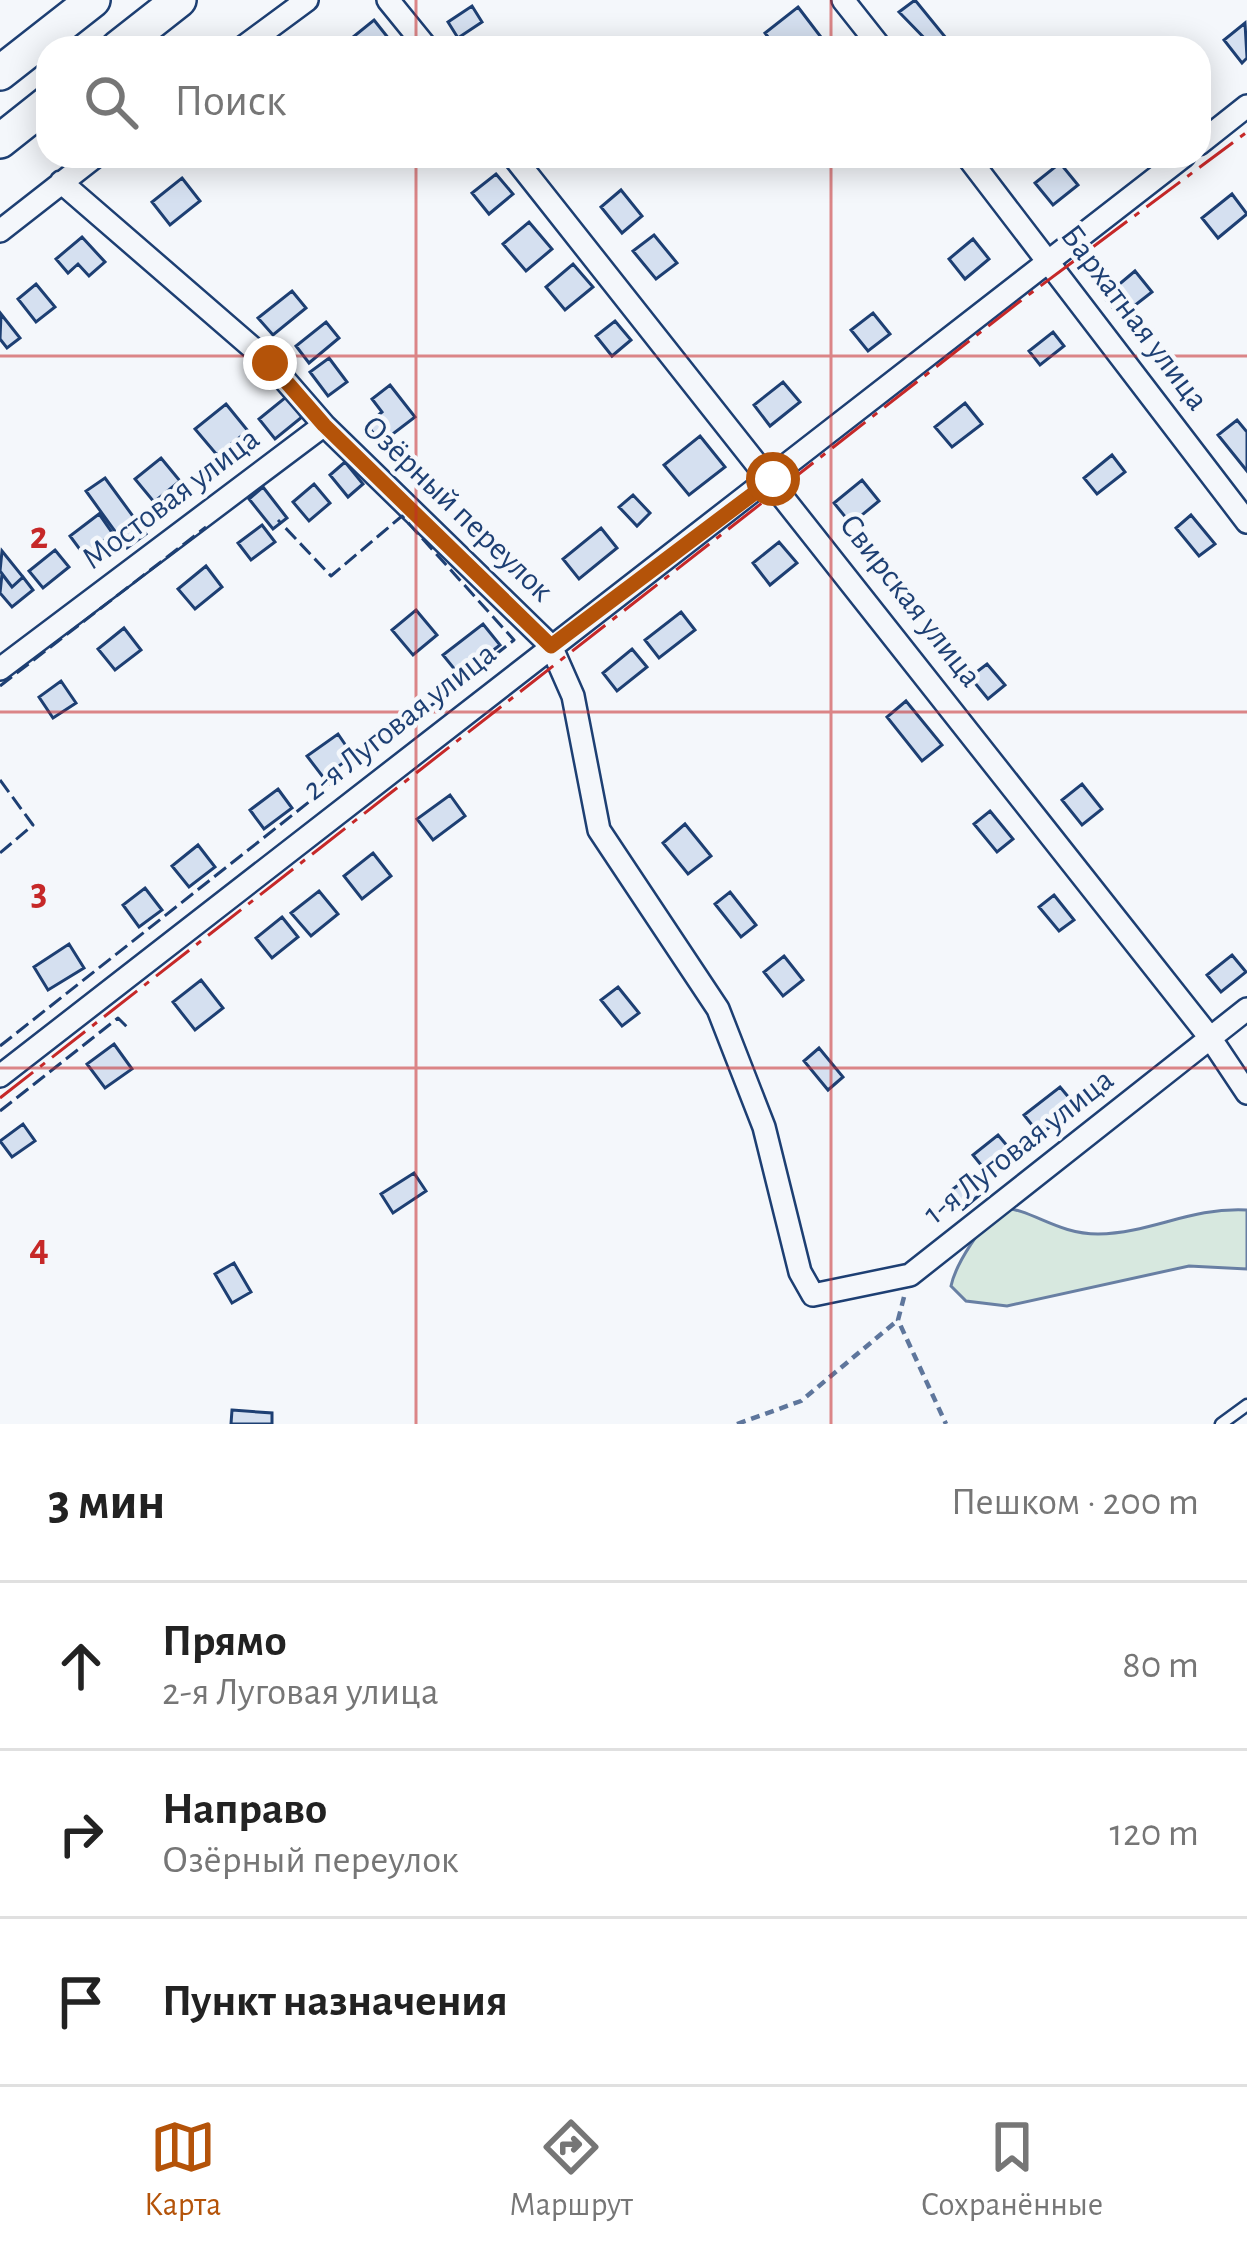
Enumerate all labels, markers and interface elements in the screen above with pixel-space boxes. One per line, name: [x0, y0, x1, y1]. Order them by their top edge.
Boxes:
search box: [36, 36, 1211, 168]
icon: search: [78, 69, 144, 135]
text: Поиск: [174, 79, 286, 124]
street label: Бархатная улица: [1054, 219, 1214, 417]
route end: [243, 336, 297, 390]
street label: Озёрный переулок: [355, 410, 559, 608]
street label: Мостовая улица: [76, 422, 266, 576]
route start: [746, 452, 800, 506]
street label: Свирская улица: [833, 509, 987, 693]
text: 2: [30, 517, 48, 556]
street label: 2-я Луговая улица: [298, 637, 502, 807]
text: 3: [31, 873, 47, 912]
street label: 1-я Луговая улица: [918, 1063, 1120, 1231]
text: 4: [29, 1229, 49, 1268]
text: 3 мин: [48, 1477, 165, 1528]
text: Пешком · 200 m: [951, 1483, 1199, 1522]
text: Прямо: [162, 1619, 287, 1664]
icon: ahead: [48, 1633, 114, 1699]
text: 80 m: [1122, 1646, 1199, 1685]
text: 2-я Луговая улица: [162, 1673, 439, 1712]
text: Направо: [162, 1787, 327, 1832]
icon: right: [48, 1801, 114, 1867]
text: 120 m: [1110, 1814, 1199, 1853]
text: Озёрный переулок: [162, 1841, 459, 1880]
icon: arrive: [48, 1969, 114, 2035]
text: Пункт назначения: [162, 1979, 508, 2024]
tab: Карта: [144, 2114, 221, 2226]
tab: Маршрут: [509, 2114, 633, 2226]
tab: Сохранённые: [921, 2114, 1103, 2226]

